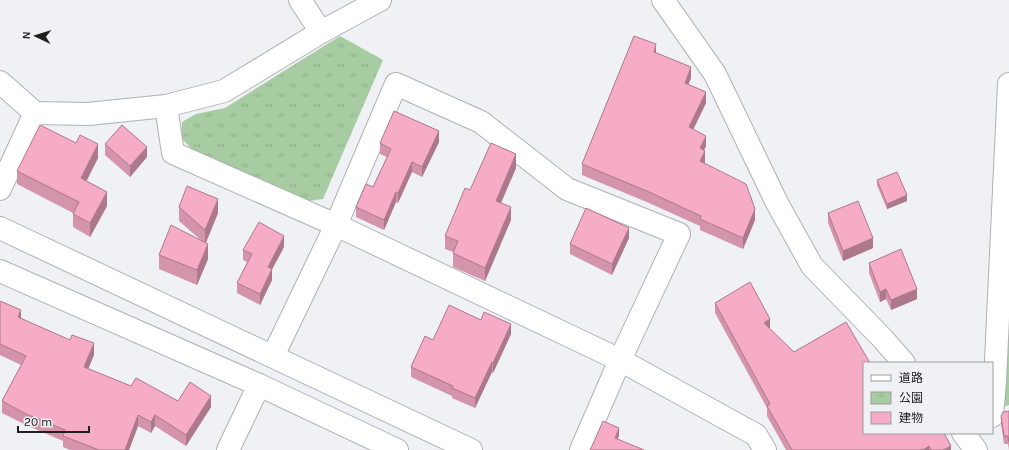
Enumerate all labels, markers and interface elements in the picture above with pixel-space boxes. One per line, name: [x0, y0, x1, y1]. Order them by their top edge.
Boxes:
north arrow: [16, 16, 56, 56]
text: N: [20, 31, 33, 40]
legend: [863, 362, 993, 434]
text: 道路: [899, 371, 923, 385]
text: 公園: [899, 391, 923, 405]
scale bar: [18, 408, 89, 434]
text: 建物: [899, 411, 923, 425]
text: 20 m: [24, 415, 52, 429]

